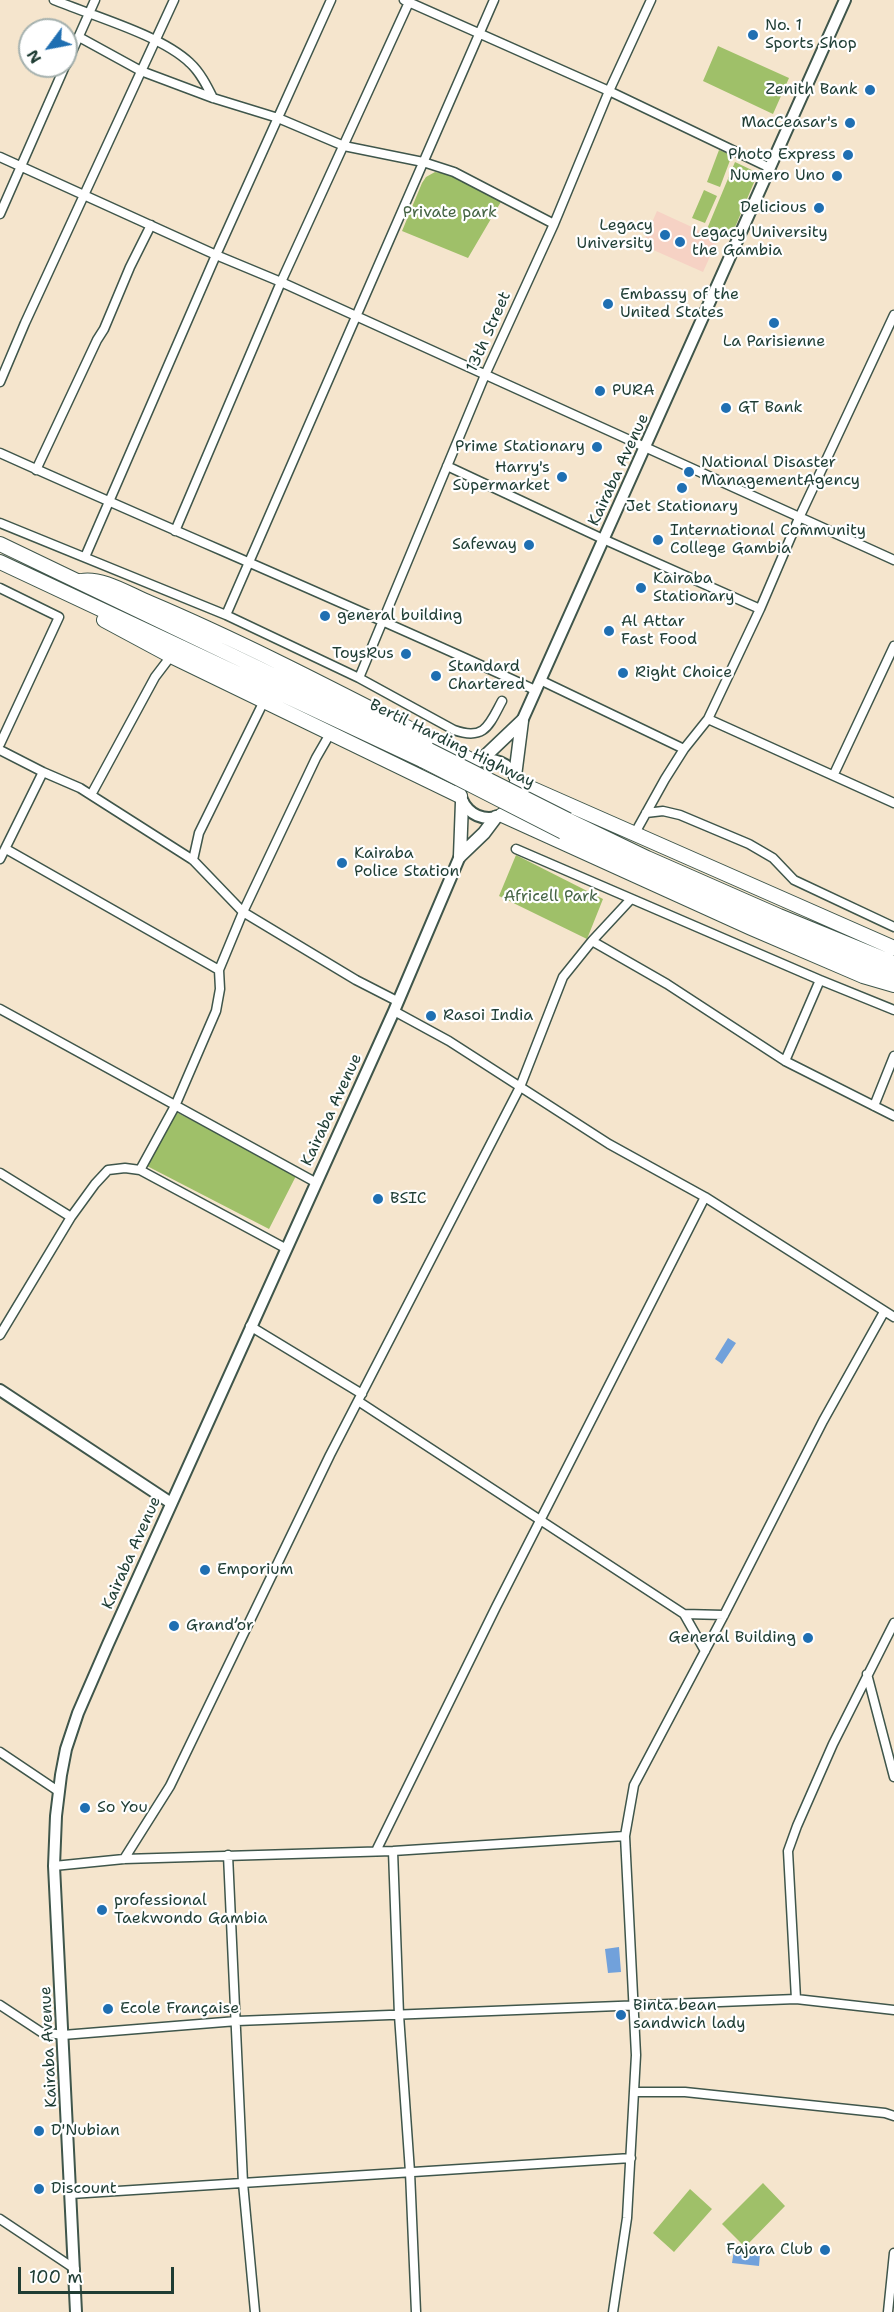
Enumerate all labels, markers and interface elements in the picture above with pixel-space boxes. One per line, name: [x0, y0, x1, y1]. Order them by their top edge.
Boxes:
place label: No. 1 Sports Shop: [765, 16, 857, 54]
north arrow: [18, 18, 78, 78]
marker: No. 1 Sports Shop: [746, 28, 760, 42]
text: N: [22, 46, 46, 68]
place label: Zenith Bank: [766, 80, 858, 100]
marker: Zenith Bank: [863, 83, 877, 97]
place label: MacCeasar's: [741, 113, 838, 133]
marker: MacCeasar's: [843, 116, 857, 130]
place label: Photo Express: [728, 145, 836, 165]
marker: Photo Express: [841, 148, 855, 162]
place label: Numero Uno: [729, 166, 825, 186]
marker: Numero Uno: [830, 169, 844, 183]
place label: Delicious: [740, 198, 807, 218]
marker: Delicious: [812, 201, 826, 215]
park label: Private park: [403, 203, 497, 223]
place label: Legacy University: [577, 216, 653, 254]
place label: Legacy University the Gambia: [692, 223, 828, 261]
marker: Legacy University: [658, 228, 672, 242]
marker: Legacy University the Gambia: [673, 235, 687, 249]
place label: Embassy of the United States: [620, 285, 739, 323]
street label: 13th Street: [463, 289, 515, 375]
marker: Embassy of the United States: [601, 297, 615, 311]
marker: La Parisienne: [767, 316, 781, 330]
place label: La Parisienne: [723, 332, 825, 352]
place label: PURA: [612, 381, 655, 401]
marker: PURA: [593, 384, 607, 398]
place label: GT Bank: [738, 398, 803, 418]
marker: GT Bank: [719, 401, 733, 415]
street label: Kairaba Avenue: [585, 411, 653, 529]
place label: Prime Stationary: [455, 437, 585, 457]
marker: Prime Stationary: [590, 440, 604, 454]
place label: National Disaster ManagementAgency: [701, 453, 860, 491]
place label: Harry's Supermarket: [453, 458, 550, 496]
marker: National Disaster ManagementAgency: [682, 465, 696, 479]
marker: Harry's Supermarket: [555, 470, 569, 484]
marker: Jet Stationary: [675, 481, 689, 495]
place label: Jet Stationary: [626, 497, 738, 517]
place label: International Community College Gambia: [670, 521, 866, 559]
marker: International Community College Gambia: [651, 533, 665, 547]
place label: Safeway: [452, 535, 517, 555]
marker: Safeway: [522, 538, 536, 552]
place label: Kairaba Stationary: [653, 569, 735, 607]
marker: Kairaba Stationary: [634, 581, 648, 595]
place label: general building: [337, 606, 462, 626]
marker: general building: [318, 609, 332, 623]
place label: Al Attar Fast Food: [621, 612, 697, 650]
marker: Al Attar Fast Food: [602, 624, 616, 638]
place label: ToysRus: [332, 644, 394, 664]
marker: ToysRus: [399, 647, 413, 661]
place label: Standard Chartered: [448, 657, 525, 695]
place label: Right Choice: [635, 663, 732, 683]
marker: Right Choice: [616, 666, 630, 680]
marker: Standard Chartered: [429, 669, 443, 683]
street label: Bertil Harding Highway: [366, 696, 538, 792]
place label: Kairaba Police Station: [354, 844, 459, 882]
marker: Kairaba Police Station: [335, 856, 349, 870]
park label: Africell Park: [504, 887, 598, 907]
place label: Rasoi India: [443, 1006, 533, 1026]
marker: Rasoi India: [424, 1009, 438, 1023]
street label: Kairaba Avenue: [298, 1051, 366, 1169]
place label: BSIC: [390, 1189, 426, 1209]
marker: BSIC: [371, 1192, 385, 1206]
street label: Kairaba Avenue: [98, 1494, 166, 1612]
place label: Emporium: [217, 1560, 293, 1580]
marker: Emporium: [198, 1563, 212, 1577]
place label: Grand’or: [186, 1616, 254, 1636]
marker: Grand’or: [167, 1619, 181, 1633]
place label: General Building: [669, 1628, 796, 1648]
marker: General Building: [801, 1631, 815, 1645]
place label: So You: [97, 1798, 148, 1818]
marker: So You: [78, 1801, 92, 1815]
place label: professional Taekwondo Gambia: [114, 1891, 267, 1929]
marker: professional Taekwondo Gambia: [95, 1903, 109, 1917]
street label: Kairaba Avenue: [36, 1986, 62, 2108]
place label: Binta bean sandwich lady: [633, 1996, 745, 2034]
place label: Ecole Française: [120, 1999, 239, 2019]
marker: Ecole Française: [101, 2002, 115, 2016]
marker: Binta bean sandwich lady: [614, 2008, 628, 2022]
place label: D'Nubian: [51, 2121, 120, 2141]
marker: D'Nubian: [32, 2124, 46, 2138]
place label: Discount: [51, 2179, 117, 2199]
marker: Discount: [32, 2182, 46, 2196]
place label: Fajara Club: [726, 2240, 813, 2260]
marker: Fajara Club: [818, 2243, 832, 2257]
scale bar: [21, 2255, 177, 2293]
text: 100 m: [29, 2265, 83, 2289]

